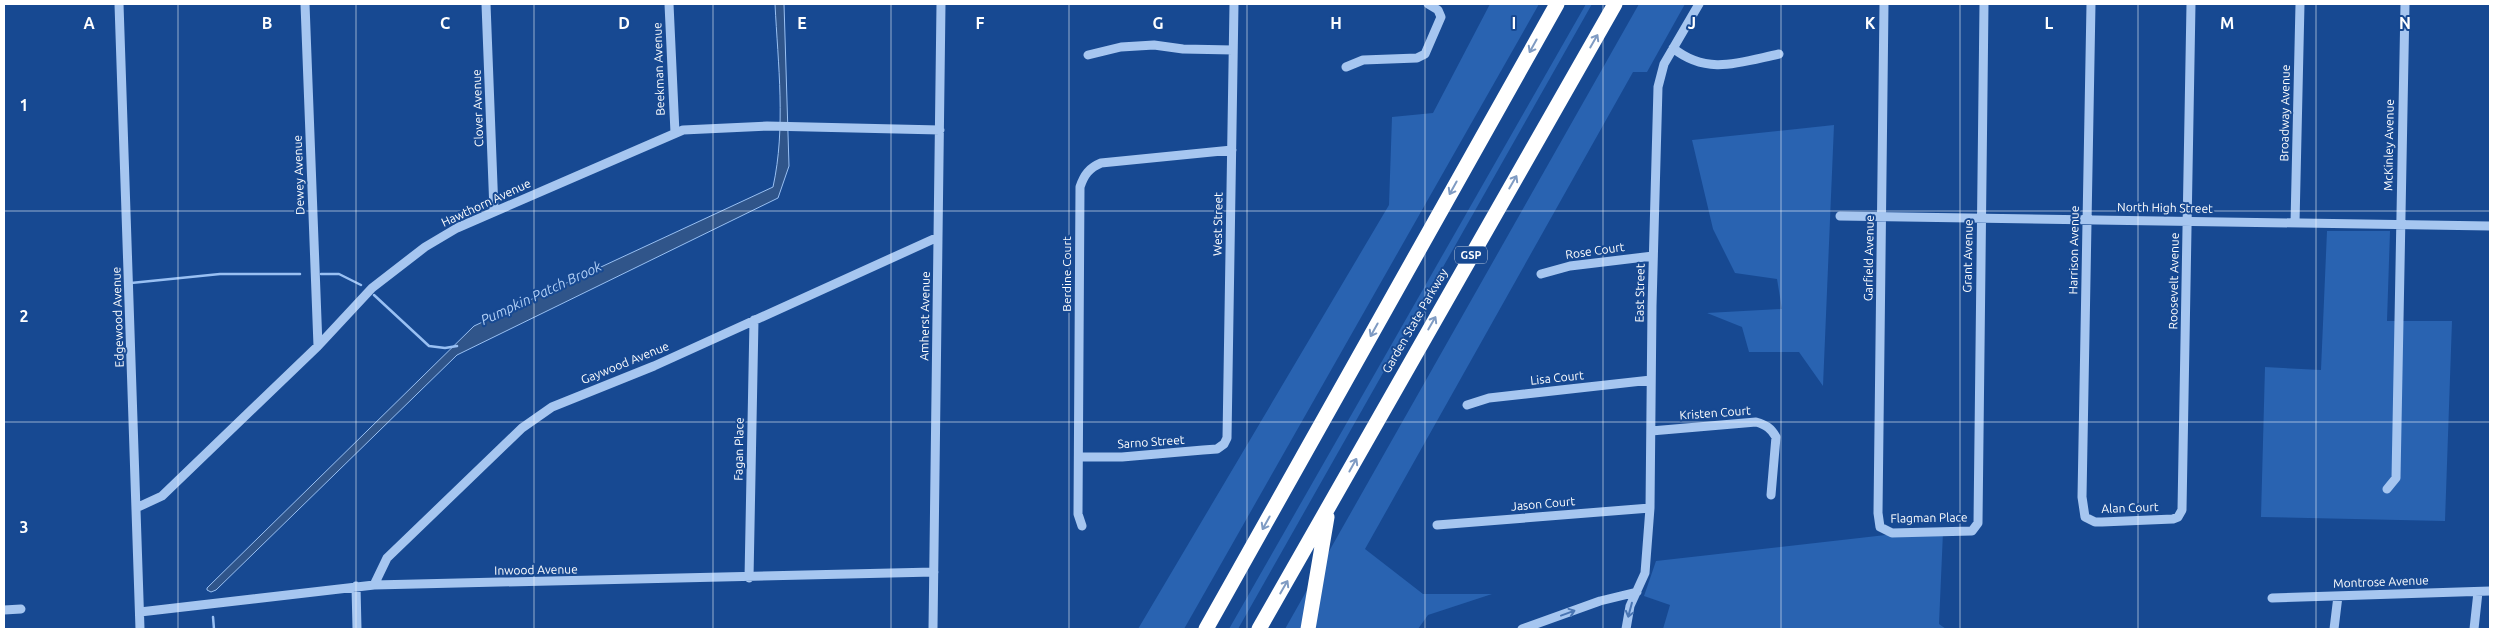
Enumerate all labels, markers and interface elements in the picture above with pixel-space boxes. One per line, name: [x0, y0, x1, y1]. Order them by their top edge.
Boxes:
text: A: [83, 14, 95, 32]
text: B: [262, 14, 272, 32]
text: C: [440, 14, 450, 32]
text: D: [618, 14, 630, 32]
text: E: [797, 14, 807, 32]
text: F: [976, 14, 985, 32]
text: G: [1152, 14, 1164, 32]
text: H: [1330, 14, 1342, 32]
text: I: [1512, 14, 1516, 32]
text: J: [1688, 14, 1696, 32]
text: K: [1865, 14, 1876, 32]
text: L: [2045, 14, 2054, 32]
text: M: [2220, 14, 2234, 32]
text: N: [2399, 14, 2411, 32]
street label: Beekman Avenue: [650, 22, 667, 116]
one-way arrow: [1589, 34, 1599, 49]
one-way arrow: [1527, 39, 1537, 53]
street label: Broadway Avenue: [2277, 64, 2292, 161]
street label: Clover Avenue: [470, 69, 485, 147]
text: 1: [19, 96, 29, 114]
street label: McKinley Avenue: [2381, 99, 2396, 191]
street label: Dewey Avenue: [291, 135, 306, 215]
one-way arrow: [1508, 175, 1518, 189]
street label: Hawthorn Avenue: [439, 176, 532, 229]
one-way arrow: [1448, 180, 1458, 195]
street label: West Street: [1210, 192, 1225, 256]
street label: North High Street: [2117, 200, 2213, 215]
street label: Harrison Avenue: [2066, 205, 2081, 295]
street label: Garfield Avenue: [1861, 215, 1876, 301]
street label: Grant Avenue: [1960, 219, 1975, 293]
street label: Roosevelt Avenue: [2166, 232, 2181, 330]
street label: Berdine Court: [1060, 236, 1073, 312]
street label: Rose Court: [1565, 240, 1626, 261]
road number: GSP: [1455, 246, 1487, 264]
water label: Pumpkin Patch Brook: [478, 258, 605, 328]
street label: East Street: [1632, 263, 1647, 323]
street label: Edgewood Avenue: [109, 266, 126, 368]
street label: Garden State Parkway: [1379, 266, 1450, 375]
street label: Amherst Avenue: [917, 271, 932, 361]
text: 2: [19, 307, 29, 325]
one-way arrow: [1427, 316, 1437, 330]
one-way arrow: [1369, 322, 1379, 337]
street label: Gaywood Avenue: [579, 339, 671, 386]
street label: Lisa Court: [1530, 368, 1585, 387]
street label: Kristen Court: [1679, 404, 1751, 421]
street label: Fagan Place: [731, 417, 746, 481]
street label: Sarno Street: [1117, 433, 1185, 450]
one-way arrow: [1348, 458, 1358, 472]
street label: Jason Court: [1510, 494, 1576, 513]
street label: Alan Court: [2101, 500, 2159, 515]
street label: Flagman Place: [1890, 510, 1968, 525]
one-way arrow: [1261, 515, 1271, 530]
text: 3: [19, 518, 29, 536]
street label: Inwood Avenue: [494, 562, 578, 577]
street label: Montrose Avenue: [2333, 573, 2429, 590]
one-way arrow: [1279, 580, 1289, 595]
one-way arrow: [1624, 602, 1634, 618]
one-way arrow: [1560, 608, 1575, 617]

